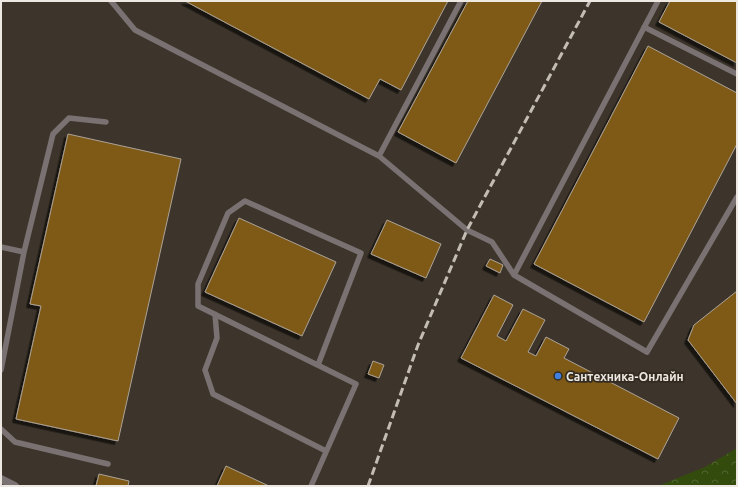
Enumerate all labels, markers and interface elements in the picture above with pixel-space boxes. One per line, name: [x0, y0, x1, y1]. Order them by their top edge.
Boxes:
place label: Сантехника-Онлайн: [566, 370, 684, 383]
marker: Сантехника-Онлайн: [553, 371, 563, 381]

